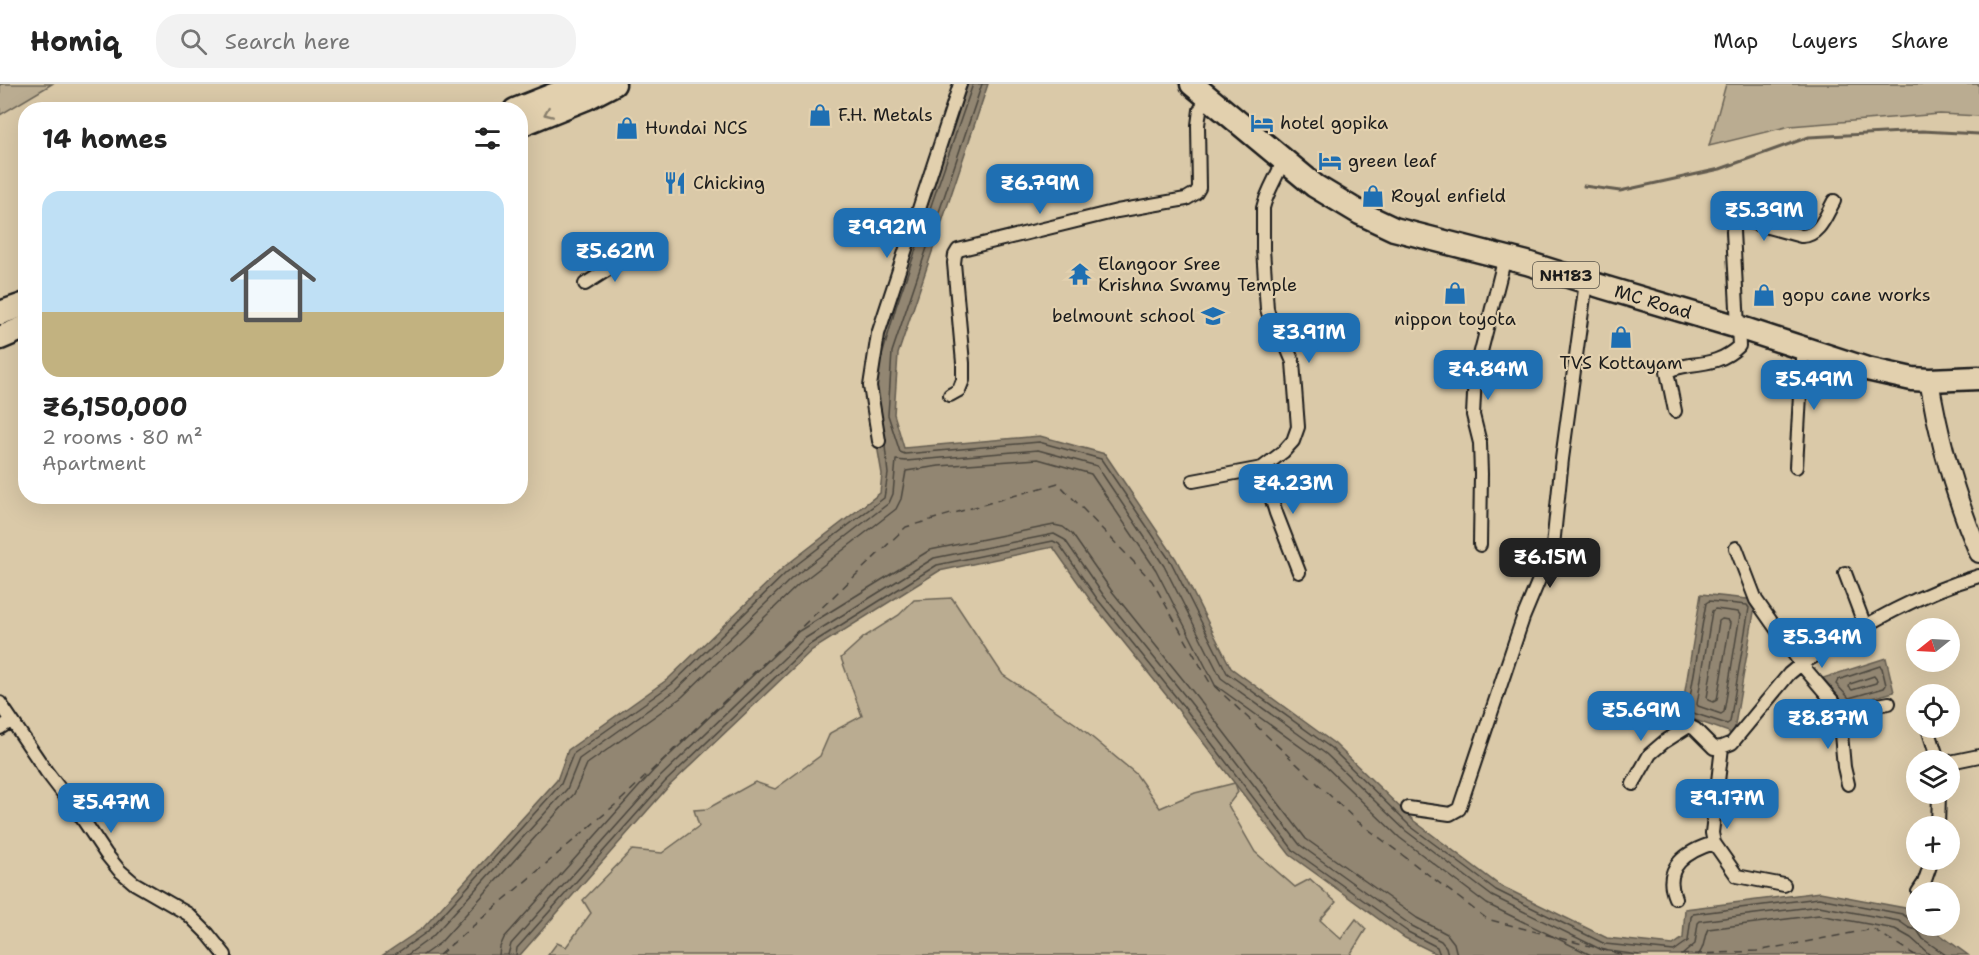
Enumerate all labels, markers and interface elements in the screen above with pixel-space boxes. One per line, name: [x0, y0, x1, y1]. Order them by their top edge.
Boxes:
search box: [156, 14, 576, 68]
text: Homiq: [30, 22, 120, 60]
icon: search: [177, 25, 210, 58]
text: Search here: [225, 27, 351, 56]
text: Map: [1713, 27, 1758, 55]
text: Layers: [1791, 27, 1858, 55]
text: Share: [1891, 27, 1949, 55]
shop icon: F.H. Metals: [807, 102, 833, 128]
place label: F.H. Metals: [838, 103, 933, 127]
one-way arrow: [544, 106, 555, 118]
hotel icon: hotel gopika: [1249, 110, 1275, 136]
place label: hotel gopika: [1280, 111, 1388, 135]
shop icon: Hundai NCS: [614, 115, 640, 141]
place label: Hundai NCS: [645, 116, 748, 140]
text: 14 homes: [42, 121, 168, 156]
icon: filters: [471, 122, 504, 155]
hotel icon: green leaf: [1317, 148, 1343, 174]
place label: green leaf: [1348, 149, 1437, 173]
pin: ₹6.79M: [991, 164, 1089, 215]
restaurant icon: Chicking: [662, 170, 688, 196]
text: ₹6.79M: [1000, 170, 1080, 196]
place label: Chicking: [693, 171, 765, 195]
shop icon: Royal enfield: [1360, 183, 1386, 209]
place label: Royal enfield: [1391, 184, 1506, 208]
pin: ₹5.39M: [1715, 191, 1813, 242]
text: ₹5.39M: [1724, 197, 1804, 223]
pin: ₹9.92M: [838, 208, 936, 259]
text: ₹9.92M: [847, 214, 927, 240]
icon: home: [219, 230, 327, 338]
pin: ₹5.62M: [566, 232, 664, 283]
text: ₹5.62M: [576, 238, 654, 264]
place label: Elangoor Sree Krishna Swamy Temple: [1098, 252, 1297, 297]
temple icon: Elangoor Sree Krishna Swamy Temple: [1067, 261, 1093, 287]
road number: NH183: [1533, 262, 1599, 288]
street label: MC Road: [1611, 279, 1695, 325]
shop icon: nippon toyota: [1442, 280, 1468, 306]
shop icon: gopu cane works: [1751, 282, 1777, 308]
place label: gopu cane works: [1782, 283, 1931, 307]
school or university icon: belmount school: [1200, 303, 1226, 329]
place label: belmount school: [1052, 304, 1196, 328]
place label: nippon toyota: [1394, 307, 1516, 331]
pin: ₹3.91M: [1260, 313, 1358, 364]
text: ₹3.91M: [1272, 319, 1346, 345]
shop icon: TVS Kottayam: [1608, 324, 1634, 350]
pin: ₹4.84M: [1439, 350, 1537, 401]
place label: TVS Kottayam: [1559, 351, 1683, 375]
text: ₹4.84M: [1448, 356, 1528, 382]
pin: ₹5.49M: [1765, 360, 1863, 411]
text: ₹5.49M: [1775, 366, 1853, 392]
text: ₹6,150,000: [42, 389, 188, 424]
text: 2 rooms · 80 m²: [42, 424, 203, 450]
text: Apartment: [42, 450, 146, 476]
pin: ₹4.23M: [1244, 464, 1342, 515]
text: ₹4.23M: [1253, 470, 1333, 496]
pin: ₹6.15M: [1501, 538, 1599, 589]
text: ₹6.15M: [1513, 544, 1587, 570]
pin: ₹5.34M: [1773, 618, 1871, 669]
north arrow: [1906, 618, 1960, 672]
map controls: [1906, 618, 1960, 936]
text: ₹5.34M: [1782, 624, 1862, 650]
button: locate: [1906, 684, 1960, 738]
pin: ₹5.69M: [1592, 691, 1690, 742]
text: ₹5.69M: [1602, 697, 1680, 723]
pin: ₹8.87M: [1779, 699, 1877, 750]
text: ₹8.87M: [1788, 705, 1868, 731]
button: layers: [1906, 750, 1960, 804]
pin: ₹9.17M: [1678, 779, 1776, 830]
pin: ₹5.47M: [62, 783, 160, 834]
text: ₹9.17M: [1690, 785, 1764, 811]
text: ₹5.47M: [72, 789, 150, 815]
button: +: [1906, 816, 1960, 870]
button: −: [1906, 882, 1960, 936]

